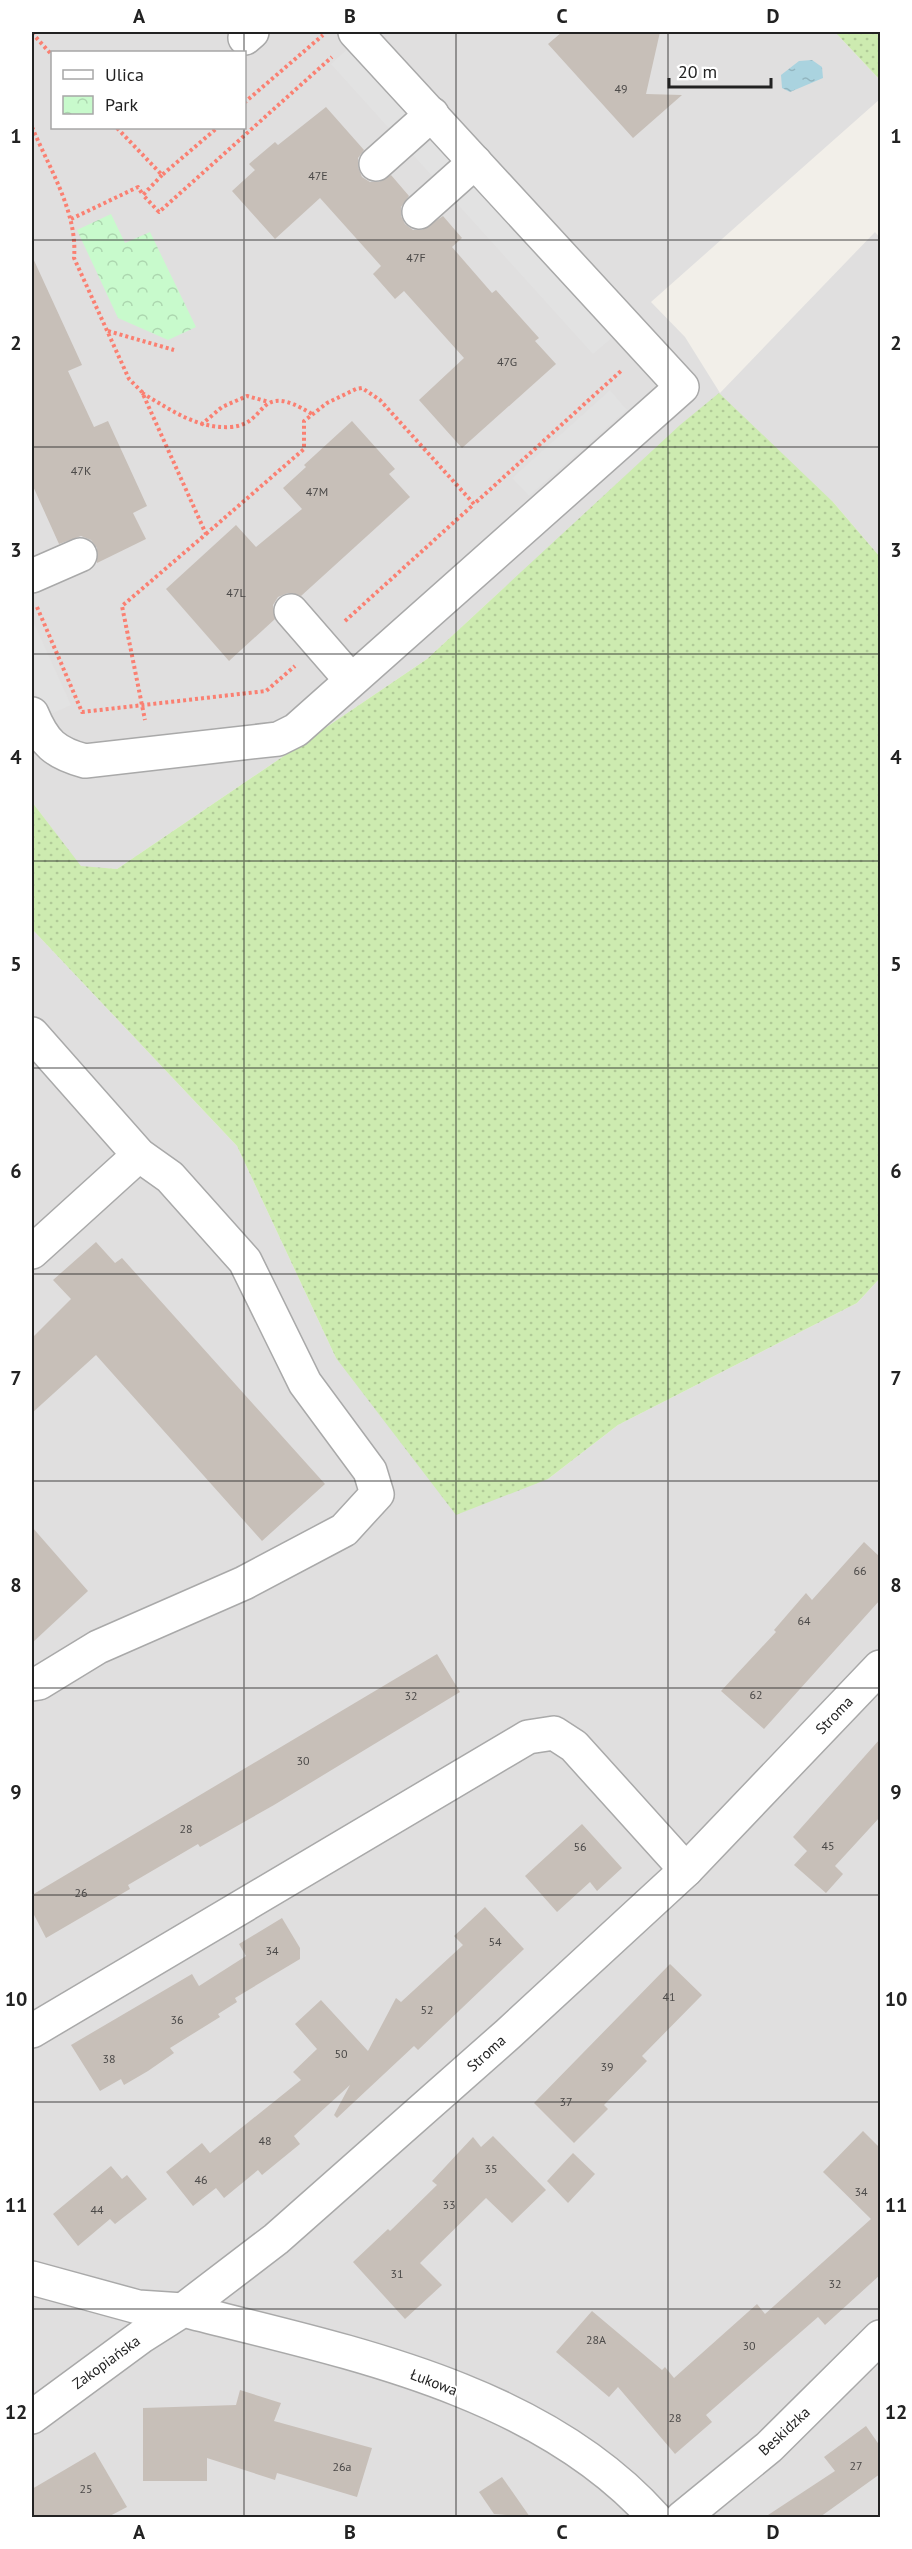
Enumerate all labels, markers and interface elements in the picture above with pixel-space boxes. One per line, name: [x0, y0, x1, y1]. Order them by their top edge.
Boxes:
text: A: [133, 3, 146, 29]
text: B: [344, 3, 356, 29]
text: C: [556, 3, 568, 29]
text: D: [767, 3, 780, 29]
legend: [51, 51, 246, 129]
scale bar: [669, 51, 771, 89]
text: 20 m: [678, 60, 717, 83]
text: Ulica: [105, 63, 144, 86]
house number: 49: [614, 81, 628, 96]
text: Park: [105, 93, 138, 116]
text: 1: [10, 123, 22, 149]
text: 1: [890, 123, 902, 149]
house number: 47E: [308, 168, 328, 183]
house number: 47F: [406, 250, 426, 265]
text: 2: [10, 330, 22, 356]
text: 2: [890, 330, 902, 356]
house number: 47G: [497, 354, 517, 369]
house number: 47K: [71, 463, 91, 478]
house number: 47M: [306, 484, 328, 499]
text: 3: [10, 537, 22, 563]
text: 3: [890, 537, 902, 563]
house number: 47L: [226, 585, 246, 600]
text: 4: [10, 744, 22, 770]
text: 4: [890, 744, 902, 770]
text: 5: [10, 951, 22, 977]
text: 5: [890, 951, 902, 977]
text: 6: [10, 1158, 22, 1184]
text: 6: [890, 1158, 902, 1184]
text: 7: [10, 1365, 22, 1391]
text: 7: [890, 1365, 902, 1391]
house number: 66: [853, 1563, 867, 1578]
text: 8: [10, 1572, 22, 1598]
text: 8: [890, 1572, 902, 1598]
house number: 64: [797, 1613, 811, 1628]
house number: 62: [749, 1687, 763, 1702]
house number: 32: [404, 1688, 418, 1703]
street label: Stroma: [811, 1692, 857, 1738]
house number: 30: [296, 1753, 310, 1768]
text: 9: [10, 1779, 22, 1805]
text: 9: [890, 1779, 902, 1805]
house number: 28: [179, 1821, 193, 1836]
house number: 45: [821, 1838, 835, 1853]
house number: 56: [573, 1839, 587, 1854]
house number: 26: [74, 1885, 88, 1900]
house number: 54: [488, 1934, 502, 1949]
house number: 34: [265, 1943, 279, 1958]
text: 10: [5, 1986, 27, 2012]
text: 10: [885, 1986, 907, 2012]
house number: 41: [662, 1989, 676, 2004]
house number: 52: [420, 2002, 434, 2017]
house number: 36: [170, 2012, 184, 2027]
street label: Stroma: [463, 2031, 509, 2075]
house number: 50: [334, 2046, 348, 2061]
house number: 38: [102, 2051, 116, 2066]
house number: 39: [600, 2059, 614, 2074]
house number: 37: [559, 2094, 573, 2109]
house number: 48: [258, 2133, 272, 2148]
house number: 35: [484, 2161, 498, 2176]
house number: 46: [194, 2172, 208, 2187]
house number: 34: [854, 2184, 868, 2199]
text: 11: [5, 2192, 27, 2218]
text: 11: [885, 2192, 907, 2218]
house number: 33: [442, 2197, 456, 2212]
house number: 44: [90, 2202, 104, 2217]
house number: 31: [390, 2266, 404, 2281]
house number: 32: [828, 2276, 842, 2291]
street label: Zakopiańska: [68, 2331, 144, 2393]
house number: 28A: [586, 2332, 606, 2347]
house number: 30: [742, 2338, 756, 2353]
street label: Łukowa: [408, 2364, 460, 2400]
text: 12: [5, 2399, 27, 2425]
text: 12: [885, 2399, 907, 2425]
street label: Beskidzka: [754, 2402, 814, 2460]
house number: 28: [668, 2410, 682, 2425]
house number: 27: [849, 2458, 863, 2473]
house number: 26a: [332, 2459, 352, 2474]
house number: 25: [79, 2481, 93, 2496]
text: A: [133, 2519, 146, 2545]
text: B: [344, 2519, 356, 2545]
text: C: [556, 2519, 568, 2545]
text: D: [767, 2519, 780, 2545]

